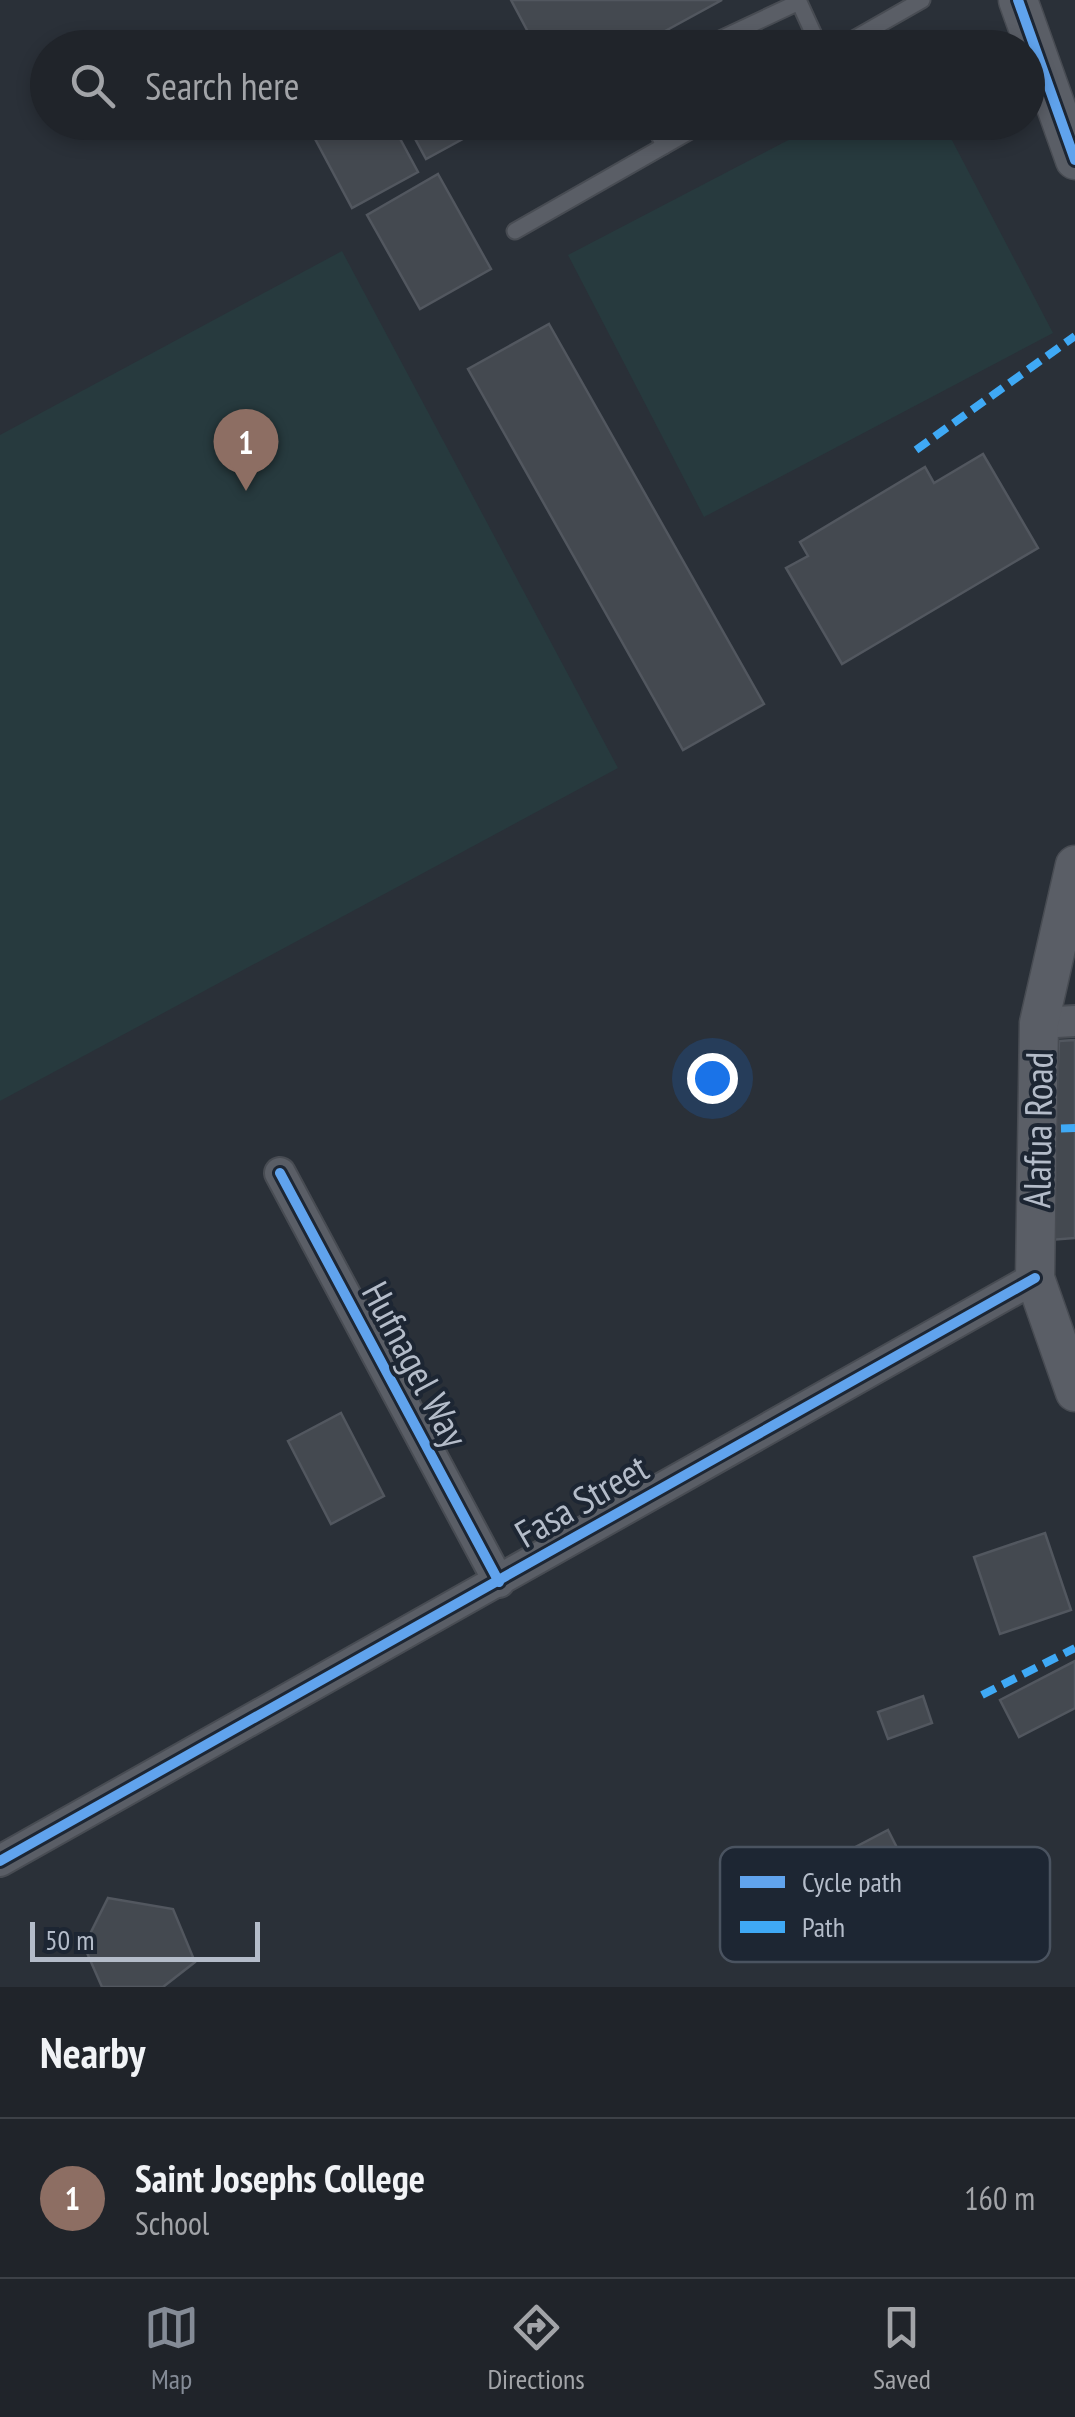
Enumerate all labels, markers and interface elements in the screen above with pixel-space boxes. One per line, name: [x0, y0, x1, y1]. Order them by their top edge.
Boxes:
search box: [30, 30, 1045, 140]
icon: search: [65, 58, 120, 113]
text: Search here: [145, 61, 299, 110]
pin: 1: [214, 408, 278, 491]
street label: Alafua Road: [1011, 1051, 1063, 1209]
your location: [687, 1053, 738, 1104]
street label: Hufnagel Way: [352, 1273, 480, 1456]
street label: Fasa Street: [506, 1442, 657, 1558]
legend: [720, 1847, 1050, 1962]
text: Cycle path: [802, 1863, 902, 1900]
text: Path: [802, 1908, 845, 1945]
scale bar: [30, 1917, 260, 1962]
text: 50 m: [45, 1921, 94, 1958]
text: Nearby: [40, 2025, 145, 2080]
text: Saint Josephs College: [135, 2153, 425, 2202]
text: 1: [65, 2177, 80, 2219]
text: 160 m: [964, 2177, 1035, 2219]
text: School: [135, 2202, 209, 2244]
tab: Map: [144, 2300, 199, 2397]
tab: Directions: [487, 2300, 585, 2397]
tab: Saved: [873, 2300, 931, 2397]

